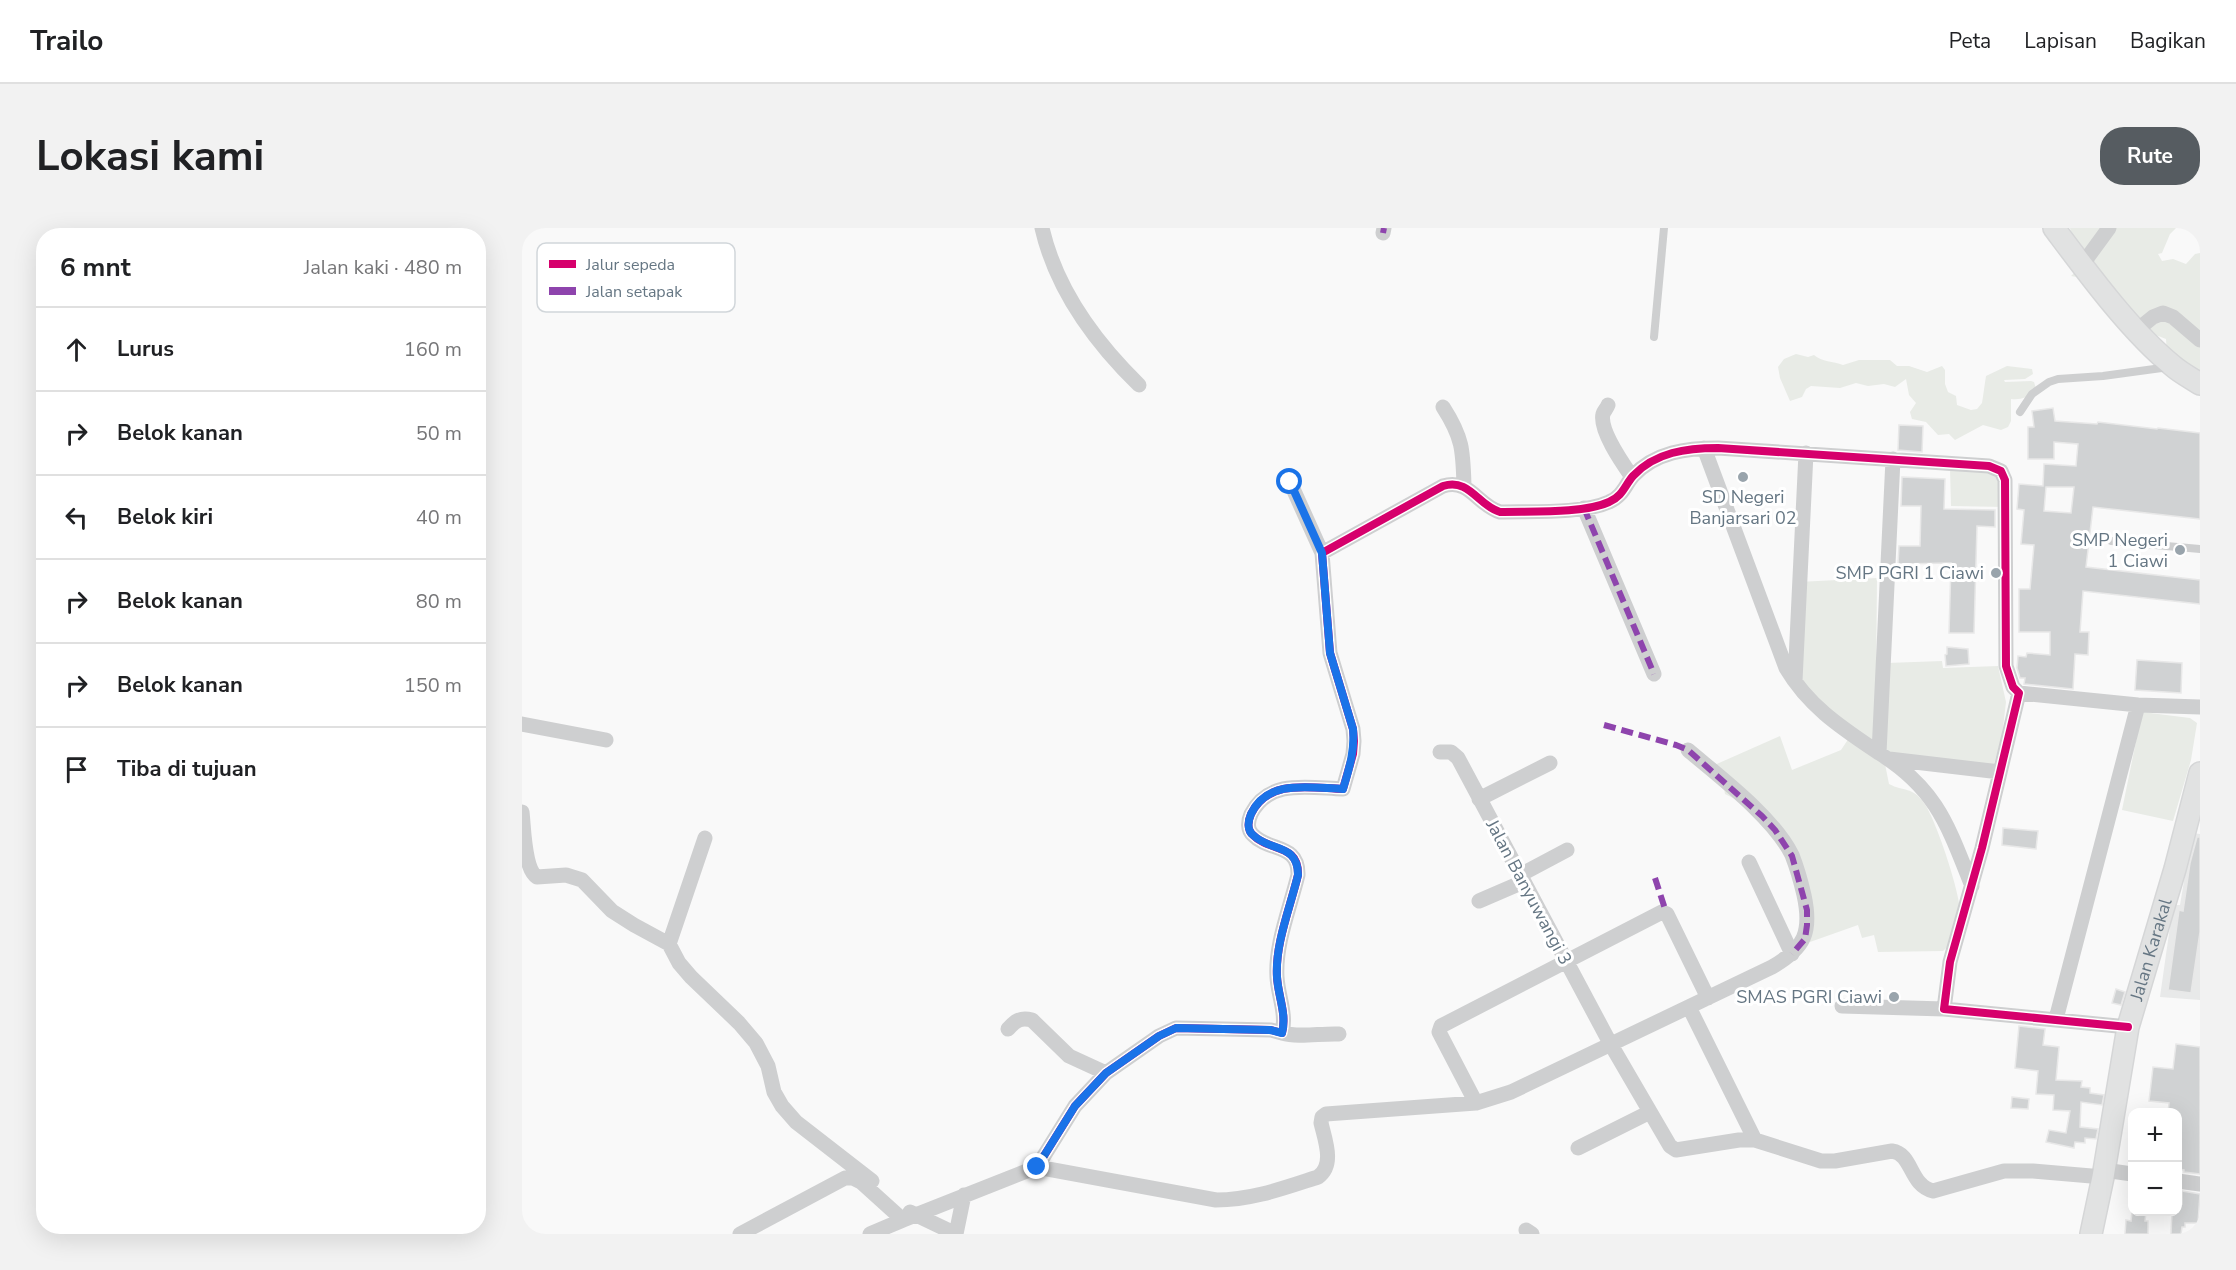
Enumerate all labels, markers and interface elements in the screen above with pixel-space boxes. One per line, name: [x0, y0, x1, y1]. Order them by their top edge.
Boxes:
text: Trailo: [30, 22, 103, 60]
text: Peta: [1949, 27, 1991, 55]
text: Lapisan: [2024, 27, 2097, 55]
text: Bagikan: [2130, 27, 2206, 55]
button: Rute: [2100, 127, 2200, 185]
text: Lokasi kami: [36, 128, 264, 185]
legend: [537, 243, 735, 312]
text: 6 mnt: [60, 250, 131, 285]
text: Jalan kaki · 480 m: [304, 254, 462, 281]
text: Jalur sepeda: [585, 254, 675, 276]
text: Jalan setapak: [585, 281, 683, 303]
icon: ahead: [60, 333, 93, 366]
text: Lurus: [117, 334, 174, 364]
text: 160 m: [404, 336, 462, 363]
icon: right: [60, 417, 93, 450]
text: Belok kanan: [117, 418, 243, 448]
text: 50 m: [416, 420, 462, 447]
route start: [1276, 468, 1302, 494]
marker: SD Negeri Banjarsari 02: [1736, 470, 1750, 484]
place label: SD Negeri Banjarsari 02: [1689, 485, 1797, 530]
icon: left: [60, 501, 93, 534]
text: Belok kiri: [117, 502, 213, 532]
text: 40 m: [416, 504, 462, 531]
place label: SMP Negeri 1 Ciawi: [2072, 528, 2168, 573]
marker: SMP Negeri 1 Ciawi: [2173, 543, 2187, 557]
place label: SMP PGRI 1 Ciawi: [1835, 561, 1984, 585]
marker: SMP PGRI 1 Ciawi: [1989, 566, 2003, 580]
icon: right: [60, 585, 93, 618]
text: Belok kanan: [117, 586, 243, 616]
text: 80 m: [416, 588, 462, 615]
icon: right: [60, 669, 93, 702]
text: Belok kanan: [117, 670, 243, 700]
text: 150 m: [404, 672, 462, 699]
icon: arrive: [60, 753, 93, 786]
text: Tiba di tujuan: [117, 754, 257, 784]
street label: Jalan Banyuwangi 3: [1480, 814, 1577, 969]
street label: Jalan Karakal: [2124, 895, 2178, 1005]
place label: SMAS PGRI Ciawi: [1736, 985, 1882, 1009]
marker: SMAS PGRI Ciawi: [1887, 990, 1901, 1004]
map controls: [2128, 1108, 2182, 1216]
button: +: [2128, 1108, 2182, 1162]
route end: [1023, 1153, 1049, 1179]
button: −: [2128, 1162, 2182, 1216]

